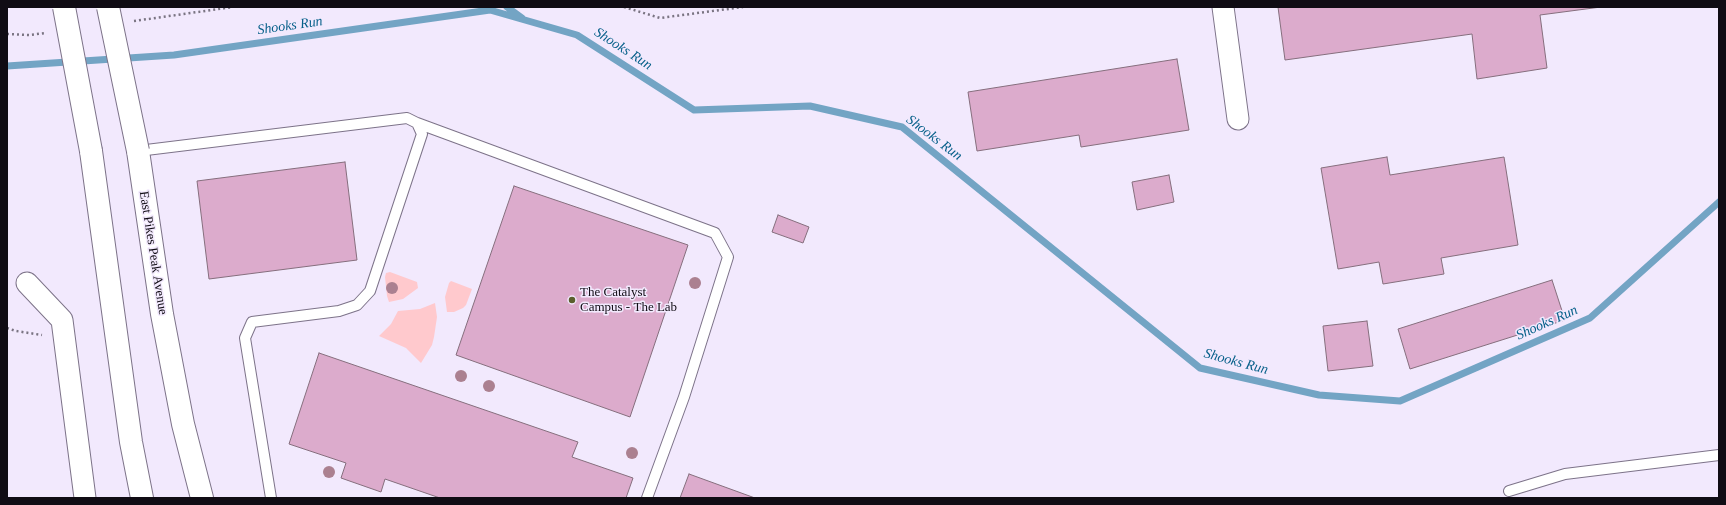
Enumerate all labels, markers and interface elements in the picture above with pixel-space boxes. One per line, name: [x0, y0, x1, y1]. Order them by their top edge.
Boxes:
water label: Shooks Run: [256, 13, 324, 39]
water label: Shooks Run: [591, 24, 655, 74]
water label: Shooks Run: [903, 112, 965, 164]
street label: East Pikes Peak Avenue: [136, 190, 170, 316]
place label: The Catalyst Campus - The Lab: [580, 285, 677, 316]
marker: The Catalyst Campus - The Lab: [567, 295, 577, 305]
water label: Shooks Run: [1514, 302, 1580, 344]
water label: Shooks Run: [1202, 345, 1270, 379]

